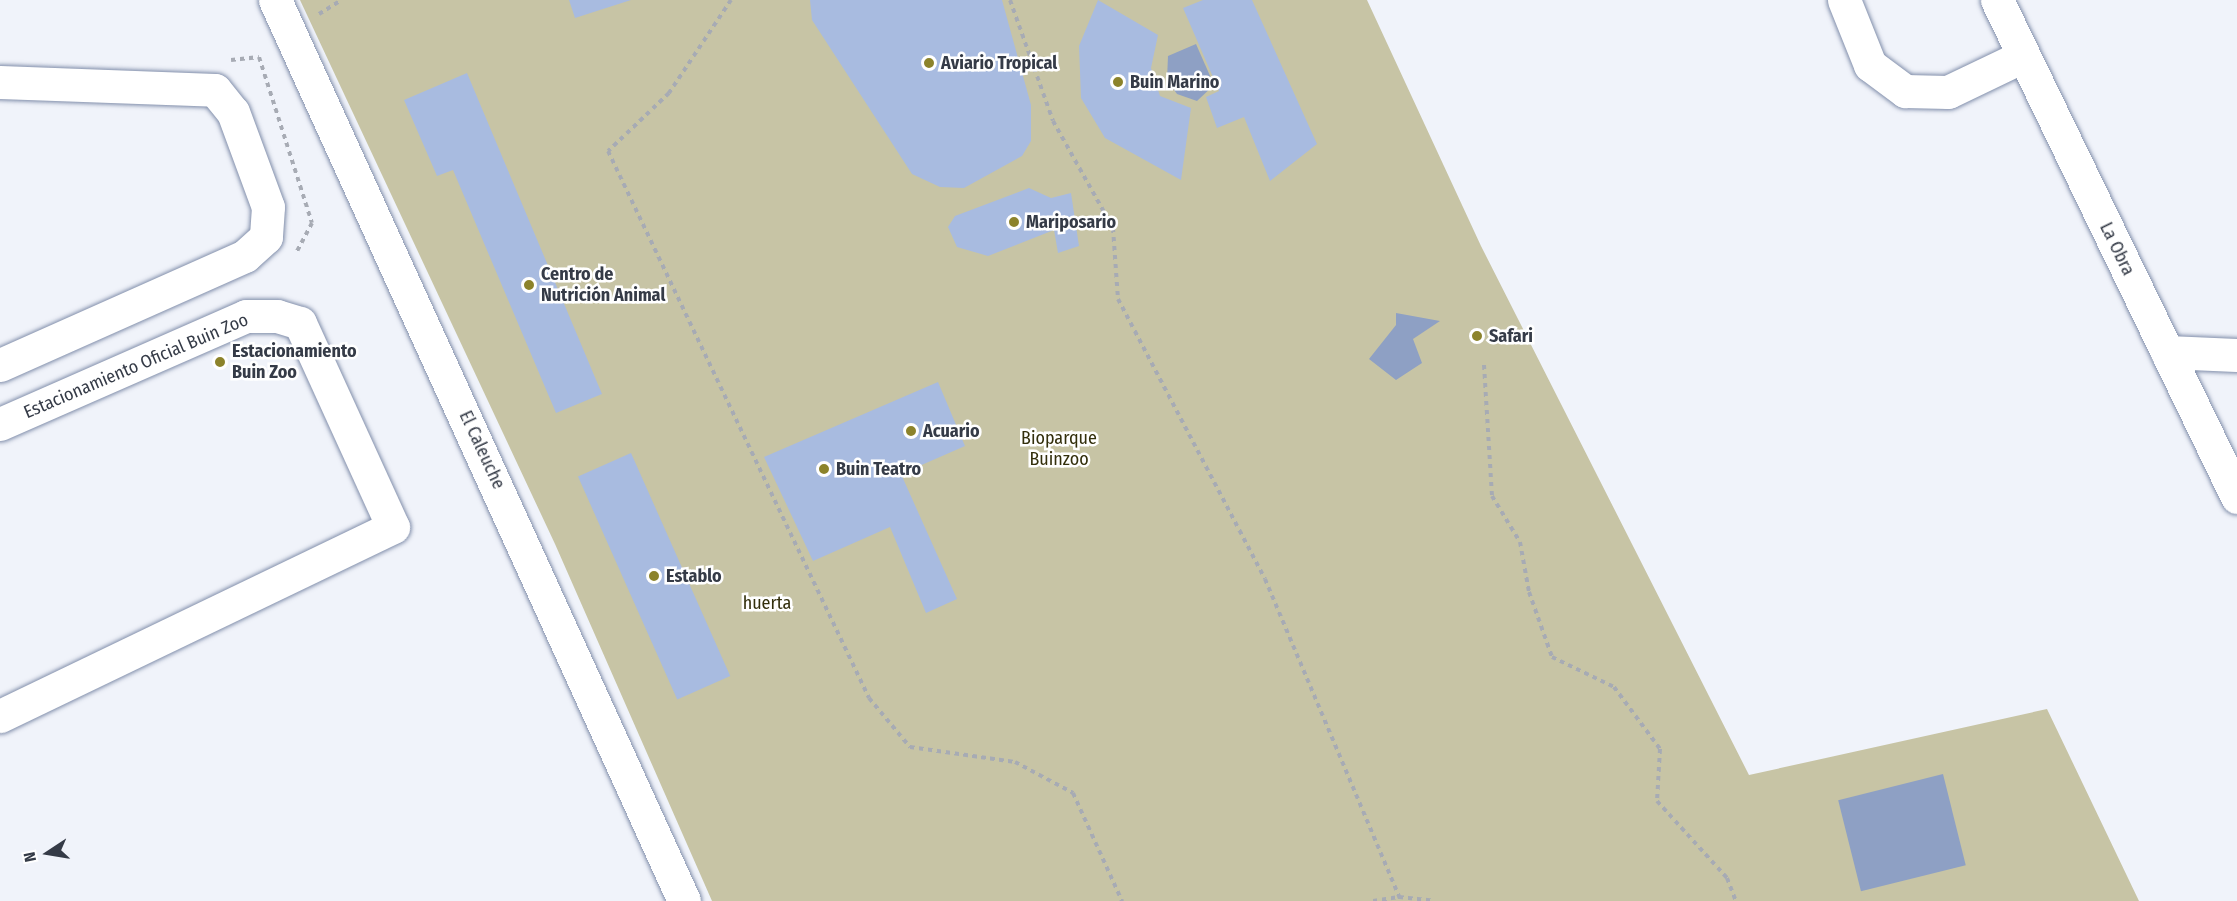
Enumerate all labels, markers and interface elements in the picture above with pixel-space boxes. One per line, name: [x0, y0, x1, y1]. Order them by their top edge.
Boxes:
place label: Aviario Tropical: [941, 52, 1057, 74]
marker: Aviario Tropical: [922, 56, 936, 70]
place label: Buin Marino: [1130, 71, 1219, 93]
marker: Buin Marino: [1111, 75, 1125, 89]
place label: Mariposario: [1026, 211, 1116, 233]
marker: Mariposario: [1007, 215, 1021, 229]
street label: La Obra: [2095, 219, 2139, 279]
place label: Centro de Nutrición Animal: [541, 264, 665, 306]
marker: Centro de Nutrición Animal: [522, 278, 536, 292]
street label: Estacionamiento Oficial Buin Zoo: [20, 309, 252, 423]
place label: Safari: [1489, 325, 1533, 347]
marker: Safari: [1470, 329, 1484, 343]
place label: Estacionamiento Buin Zoo: [232, 341, 357, 384]
marker: Estacionamiento Buin Zoo: [213, 355, 227, 369]
street label: El Caleuche: [454, 407, 510, 493]
place label: Acuario: [923, 420, 980, 442]
marker: Acuario: [904, 424, 918, 438]
park label: Bioparque Buinzoo: [1021, 428, 1097, 470]
place label: Buin Teatro: [836, 458, 921, 480]
marker: Buin Teatro: [817, 462, 831, 476]
place label: Establo: [666, 565, 722, 587]
marker: Establo: [647, 569, 661, 583]
park label: huerta: [743, 592, 791, 614]
north arrow: [18, 823, 78, 883]
text: N: [20, 850, 40, 864]

